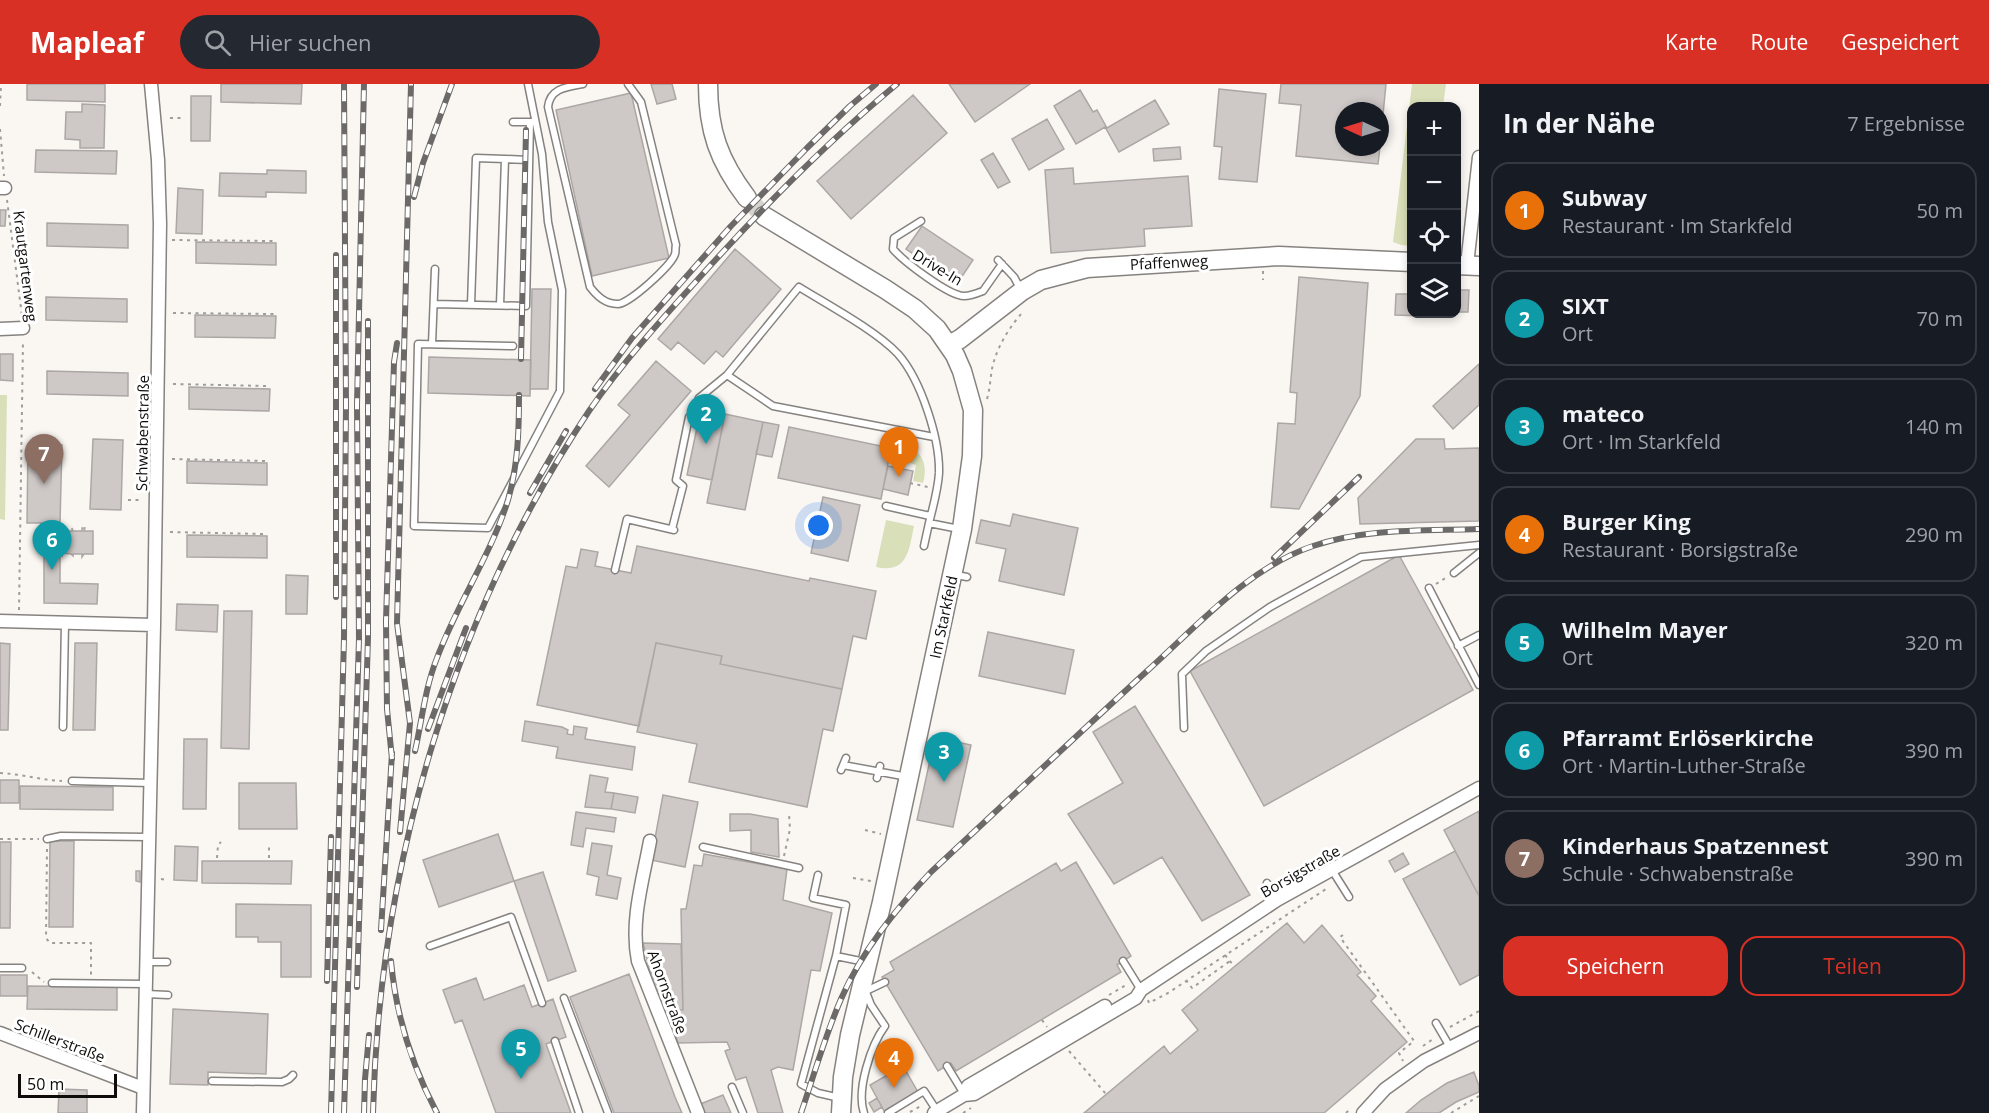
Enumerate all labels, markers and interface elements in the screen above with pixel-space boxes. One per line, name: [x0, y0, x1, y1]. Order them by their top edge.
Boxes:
search box: [180, 15, 600, 69]
text: Mapleaf: [30, 23, 144, 61]
icon: search: [201, 26, 234, 59]
text: Hier suchen: [249, 27, 372, 57]
text: Karte: [1665, 28, 1717, 56]
text: Route: [1750, 28, 1808, 56]
text: Gespeichert: [1841, 28, 1959, 56]
north arrow: [1335, 102, 1389, 156]
map controls: [1407, 102, 1461, 318]
button: +: [1407, 102, 1461, 156]
text: In der Nähe: [1503, 105, 1655, 141]
text: 7 Ergebnisse: [1847, 110, 1965, 137]
button: −: [1407, 156, 1461, 210]
text: Subway: [1562, 182, 1647, 212]
text: 1: [1519, 197, 1530, 224]
text: 50 m: [1916, 197, 1963, 224]
street label: Krautgartenweg: [9, 209, 43, 323]
button: locate: [1407, 210, 1461, 264]
text: Restaurant · Im Starkfeld: [1562, 212, 1792, 239]
street label: Drive-In: [909, 244, 967, 290]
street label: Pfaffenweg: [1129, 250, 1209, 274]
button: layers: [1407, 264, 1461, 318]
text: SIXT: [1562, 290, 1609, 320]
text: 2: [1519, 305, 1530, 332]
text: 70 m: [1916, 305, 1963, 332]
text: Ort: [1562, 320, 1593, 347]
street label: Schwabenstraße: [131, 375, 153, 491]
pin: 2: [686, 394, 726, 444]
text: mateco: [1562, 398, 1644, 428]
text: 3: [1519, 413, 1530, 440]
text: 140 m: [1905, 413, 1963, 440]
pin: 1: [880, 428, 918, 477]
text: Ort · Im Starkfeld: [1562, 428, 1721, 455]
pin: 7: [24, 434, 63, 484]
text: Burger King: [1562, 506, 1691, 536]
your location: [804, 511, 833, 540]
pin: 6: [32, 520, 72, 570]
text: 4: [1519, 521, 1530, 548]
text: 290 m: [1905, 521, 1963, 548]
text: Restaurant · Borsigstraße: [1562, 536, 1798, 563]
street label: Im Starkfeld: [924, 574, 962, 660]
text: Wilhelm Mayer: [1562, 614, 1728, 644]
text: 5: [1519, 629, 1530, 656]
text: 320 m: [1905, 629, 1963, 656]
text: Ort: [1562, 644, 1593, 671]
text: Pfarramt Erlöserkirche: [1562, 722, 1813, 752]
pin: 3: [924, 732, 964, 782]
text: 6: [1519, 737, 1530, 764]
text: 390 m: [1905, 737, 1963, 764]
text: Ort · Martin-Luther-Straße: [1562, 752, 1806, 779]
text: Kinderhaus Spatzennest: [1562, 830, 1829, 860]
street label: Borsigstraße: [1257, 840, 1343, 902]
text: 7: [1519, 845, 1530, 872]
text: 390 m: [1905, 845, 1963, 872]
text: Schule · Schwabenstraße: [1562, 860, 1794, 887]
button: Speichern: [1503, 936, 1728, 996]
button: Teilen: [1740, 936, 1965, 996]
street label: Ahornstraße: [644, 947, 692, 1037]
street label: Schillerstraße: [12, 1014, 108, 1066]
pin: 5: [502, 1030, 540, 1079]
pin: 4: [874, 1038, 914, 1088]
scale bar: [18, 1071, 117, 1098]
text: 50 m: [27, 1073, 64, 1095]

